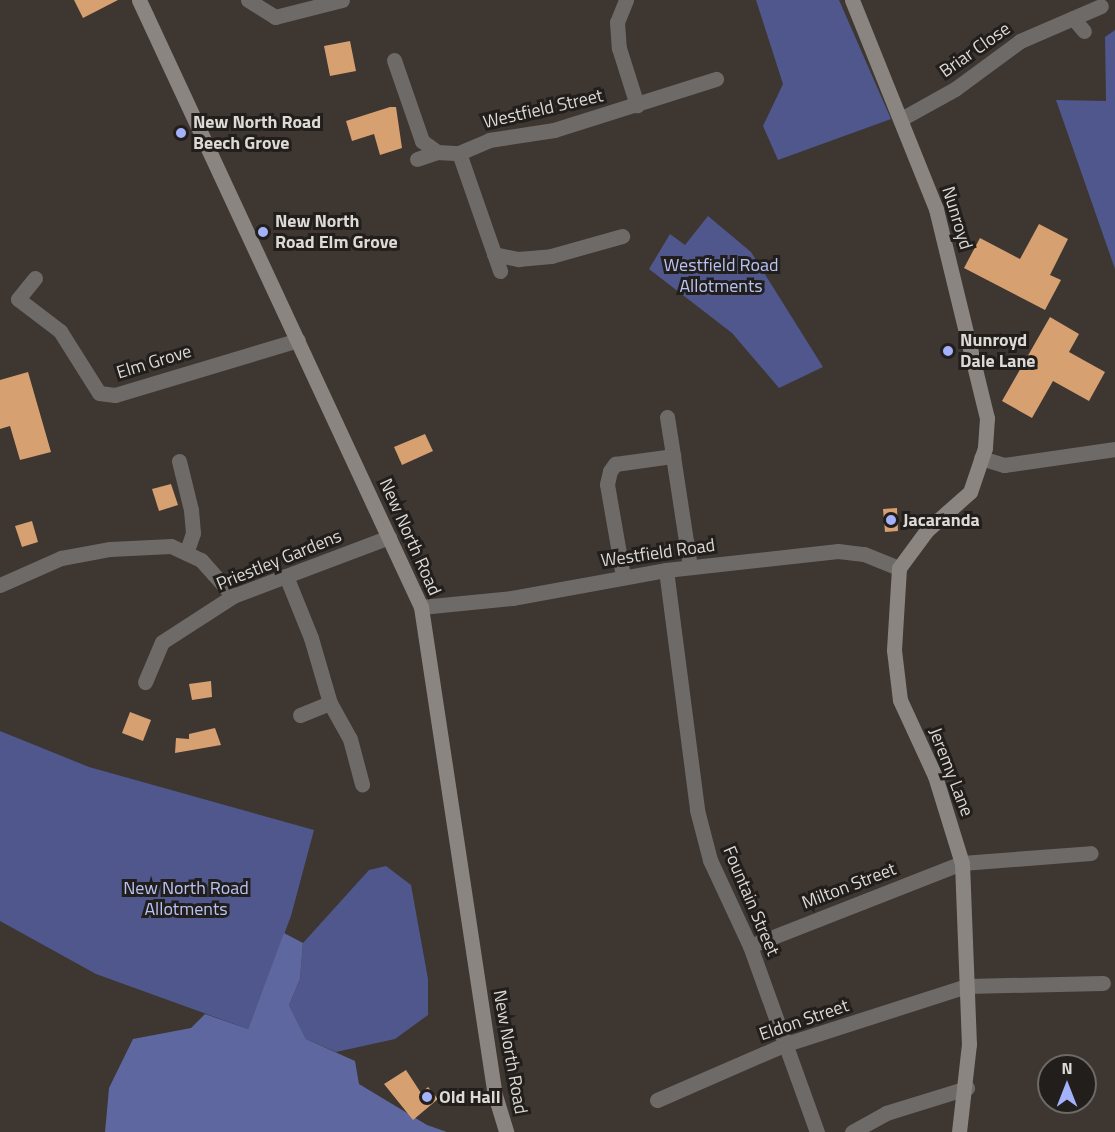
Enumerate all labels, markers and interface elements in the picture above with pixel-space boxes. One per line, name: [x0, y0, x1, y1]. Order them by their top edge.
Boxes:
street label: Briar Close: [935, 18, 1015, 82]
street label: Westfield Street: [481, 85, 605, 133]
place label: New North Road Beech Grove: [193, 112, 321, 154]
marker: New North Road Beech Grove: [174, 126, 188, 140]
street label: Nunroyd: [937, 184, 977, 252]
place label: New North Road Elm Grove: [275, 211, 398, 254]
marker: New North Road Elm Grove: [256, 225, 270, 239]
park label: Westfield Road Allotments: [664, 255, 778, 298]
place label: Nunroyd Dale Lane: [960, 330, 1036, 372]
street label: Elm Grove: [114, 340, 194, 384]
marker: Nunroyd Dale Lane: [941, 344, 955, 358]
street label: New North Road: [375, 475, 445, 599]
place label: Jacaranda: [903, 509, 980, 531]
marker: Jacaranda: [884, 513, 898, 527]
street label: Priestley Gardens: [213, 525, 345, 595]
street label: Westfield Road: [600, 534, 716, 572]
street label: Jeremy Lane: [924, 725, 978, 819]
street label: Fountain Street: [718, 843, 784, 959]
street label: Milton Street: [799, 858, 899, 914]
park label: New North Road Allotments: [123, 878, 249, 920]
street label: New North Road: [488, 988, 532, 1116]
street label: Eldon Street: [756, 995, 852, 1045]
north arrow: [1037, 1054, 1097, 1114]
text: N: [1061, 1056, 1073, 1080]
place label: Old Hall: [439, 1086, 501, 1108]
marker: Old Hall: [420, 1090, 434, 1104]

